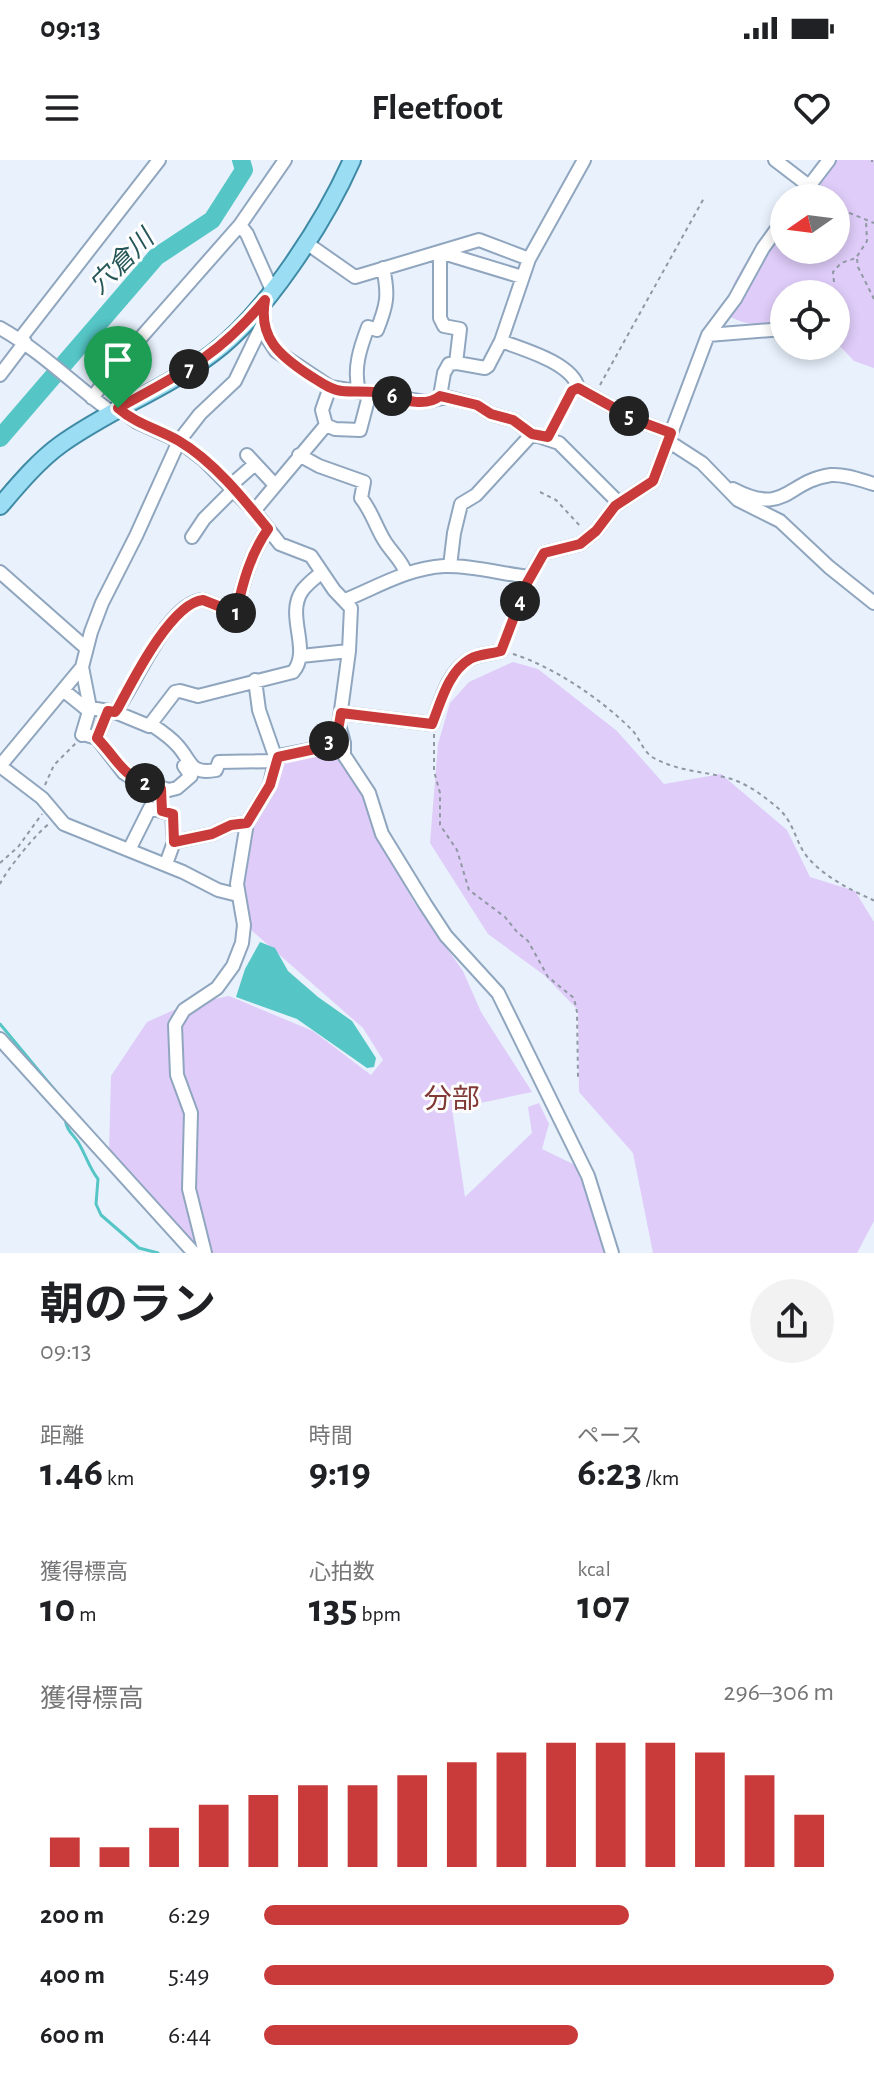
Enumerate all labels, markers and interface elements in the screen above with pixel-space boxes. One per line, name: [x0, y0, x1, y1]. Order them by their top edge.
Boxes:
text: 09:13: [40, 13, 101, 43]
icon: menu: [40, 86, 84, 130]
icon: heart: [790, 86, 834, 130]
text: Fleetfoot: [371, 90, 503, 126]
north arrow: [770, 184, 850, 264]
map controls: [770, 184, 850, 360]
water label: 穴倉川: [85, 222, 161, 299]
button: locate: [770, 280, 850, 360]
pin: [84, 326, 152, 408]
icon: arrive: [96, 338, 140, 382]
pin: 7: [169, 349, 209, 389]
text: 7: [184, 358, 194, 380]
pin: 6: [372, 376, 412, 416]
text: 6: [387, 385, 397, 407]
pin: 5: [609, 396, 649, 436]
text: 5: [624, 405, 634, 427]
pin: 4: [500, 581, 540, 621]
text: 4: [514, 590, 526, 612]
pin: 1: [216, 593, 256, 633]
text: 1: [232, 602, 240, 624]
pin: 3: [309, 721, 349, 761]
text: 3: [324, 730, 334, 752]
pin: 2: [125, 763, 165, 803]
text: 2: [140, 772, 150, 794]
district label: 分部: [424, 1084, 480, 1114]
button: share: [750, 1279, 834, 1363]
text: 朝のラン: [40, 1284, 216, 1328]
text: 09:13: [40, 1338, 92, 1364]
text: 距離: [40, 1425, 84, 1447]
text: 時間: [309, 1425, 353, 1447]
text: ペース: [577, 1425, 642, 1447]
text: 1.46: [40, 1453, 103, 1493]
text: 9:19: [309, 1453, 371, 1493]
text: 6:23: [577, 1453, 642, 1493]
text: km: [103, 1467, 134, 1489]
text: /km: [642, 1467, 679, 1489]
text: kcal: [577, 1558, 611, 1580]
text: 獲得標高: [40, 1561, 128, 1583]
text: 心拍数: [309, 1561, 375, 1583]
text: 107: [577, 1586, 630, 1626]
text: 10: [40, 1589, 75, 1629]
text: 135: [309, 1589, 358, 1629]
text: m: [75, 1603, 96, 1625]
text: bpm: [358, 1603, 401, 1625]
text: 296–306 m: [724, 1679, 834, 1705]
text: 獲得標高: [40, 1686, 144, 1712]
text: 200 m: [40, 1902, 104, 1928]
text: 6:29: [168, 1902, 210, 1928]
text: 400 m: [40, 1962, 105, 1988]
text: 5:49: [168, 1962, 210, 1988]
text: 600 m: [40, 2022, 105, 2048]
text: 6:44: [168, 2022, 211, 2048]

